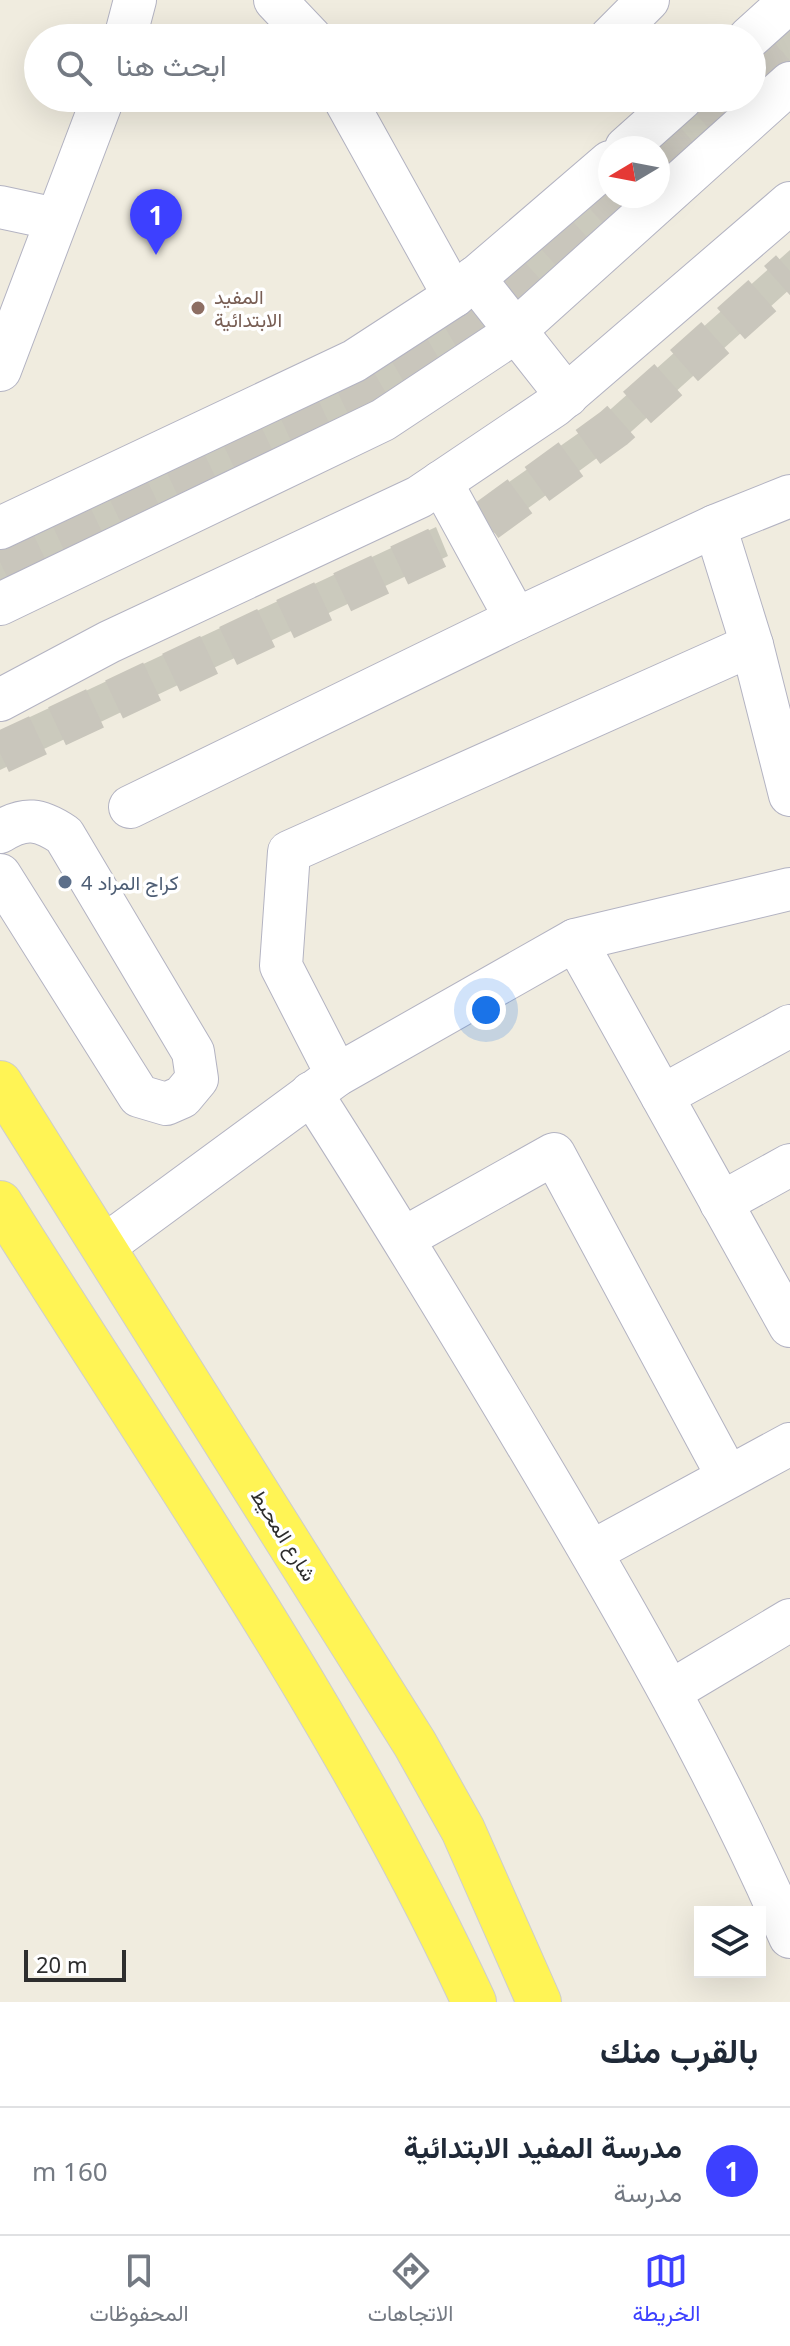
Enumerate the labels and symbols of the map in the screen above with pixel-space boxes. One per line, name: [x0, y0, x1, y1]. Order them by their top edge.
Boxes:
north arrow: [598, 136, 670, 208]
pin: 1: [130, 189, 182, 255]
place label: المفيد الابتدائية: [214, 283, 282, 333]
marker: المفيد الابتدائية: [189, 299, 207, 317]
place label: كراج المراد 4: [81, 869, 179, 897]
marker: كراج المراد 4: [56, 873, 74, 891]
your location: [466, 990, 506, 1030]
street label: شارع المحيط: [244, 1484, 323, 1587]
scale bar: [24, 1946, 126, 1982]

